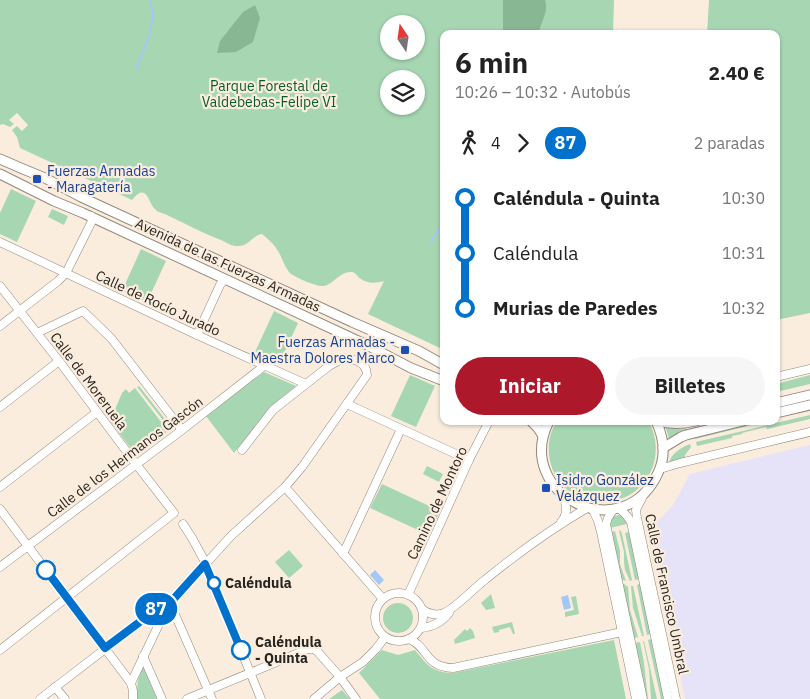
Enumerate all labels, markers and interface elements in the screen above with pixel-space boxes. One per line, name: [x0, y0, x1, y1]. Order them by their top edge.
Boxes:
north arrow: [380, 15, 425, 60]
map controls: [380, 15, 425, 115]
text: 6 min: [455, 44, 528, 81]
text: 2.40 €: [709, 61, 765, 85]
button: layers: [380, 70, 425, 115]
park label: Parque Forestal de Valdebebas-Felipe VI: [202, 77, 336, 111]
text: 10:26 – 10:32 · Autobús: [455, 82, 631, 102]
icon: walk: [455, 129, 483, 157]
icon: forward: [509, 129, 537, 157]
text: 87: [555, 131, 576, 154]
text: 4: [491, 133, 501, 153]
text: 2 paradas: [694, 133, 765, 153]
place label: Fuerzas Armadas - Maragatería: [47, 162, 156, 196]
marker: Fuerzas Armadas - Maragatería: [31, 173, 43, 185]
text: Caléndula - Quinta: [493, 186, 660, 210]
text: 10:30: [722, 188, 765, 208]
street label: Avenida de las Fuerzas Armadas: [132, 214, 324, 316]
text: Caléndula: [493, 241, 578, 265]
text: 10:31: [722, 243, 765, 263]
street label: Calle de Rocío Jurado: [93, 266, 223, 340]
text: Murias de Paredes: [493, 296, 658, 320]
text: 10:32: [722, 298, 765, 318]
street label: Calle de Moreruela: [46, 329, 132, 434]
place label: Fuerzas Armadas - Maestra Dolores Marco: [251, 333, 395, 367]
marker: Fuerzas Armadas - Maestra Dolores Marco: [399, 344, 411, 356]
button: Iniciar: [455, 357, 605, 415]
button: Billetes: [615, 357, 765, 415]
street label: Calle de los Hermanos Gascón: [43, 392, 207, 522]
street label: Camino de Montoro: [403, 443, 471, 562]
place label: Isidro González Velázquez: [556, 471, 654, 505]
marker: Isidro González Velázquez: [540, 482, 552, 494]
street label: Calle de Francisco Umbral: [641, 512, 693, 676]
unlabelled marker: [36, 560, 56, 580]
place label: Caléndula: [225, 574, 292, 592]
marker: Caléndula: [207, 576, 221, 590]
line badge: 87: [134, 593, 178, 625]
text: 87: [145, 597, 167, 620]
place label: Caléndula - Quinta: [255, 633, 322, 667]
marker: Caléndula - Quinta: [231, 640, 251, 660]

